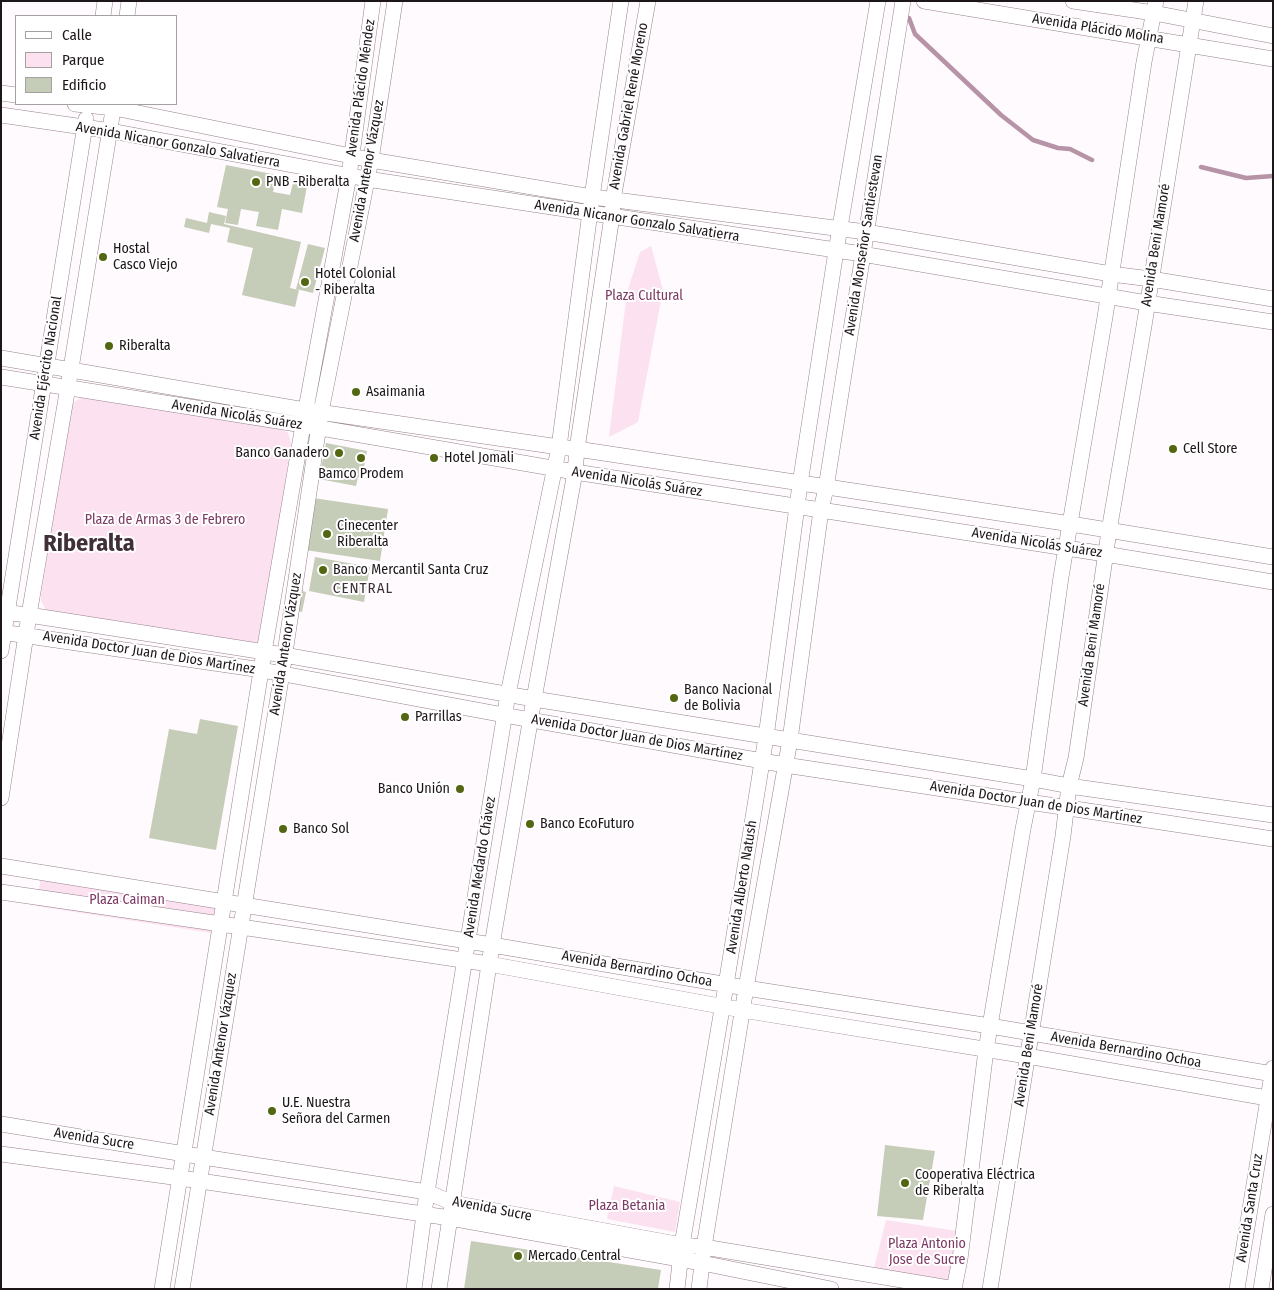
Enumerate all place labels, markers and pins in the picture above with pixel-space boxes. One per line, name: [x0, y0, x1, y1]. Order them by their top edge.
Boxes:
place label: PNB -Riberalta: [266, 174, 350, 190]
marker: PNB -Riberalta: [250, 176, 262, 188]
place label: Hostal Casco Viejo: [113, 241, 178, 274]
marker: Hostal Casco Viejo: [97, 251, 109, 263]
place label: Hotel Colonial - Riberalta: [315, 266, 396, 298]
marker: Hotel Colonial - Riberalta: [299, 276, 311, 288]
place label: Riberalta: [119, 338, 171, 354]
marker: Riberalta: [103, 340, 115, 352]
place label: Asaimania: [366, 384, 425, 400]
marker: Asaimania: [350, 386, 362, 398]
place label: Cell Store: [1183, 441, 1238, 457]
marker: Cell Store: [1167, 443, 1179, 455]
place label: Banco Ganadero: [235, 445, 329, 461]
marker: Banco Ganadero: [333, 447, 345, 459]
place label: Hotel Jomali: [444, 450, 514, 466]
marker: Bamco Prodem: [355, 452, 367, 464]
marker: Hotel Jomali: [428, 452, 440, 464]
place label: Bamco Prodem: [318, 466, 404, 482]
place label: Cinecenter Riberalta: [337, 518, 398, 550]
marker: Cinecenter Riberalta: [321, 528, 333, 540]
place label: Banco Mercantil Santa Cruz: [333, 562, 488, 578]
marker: Banco Mercantil Santa Cruz: [317, 564, 329, 576]
place label: Banco Nacional de Bolivia: [684, 682, 772, 714]
marker: Banco Nacional de Bolivia: [668, 692, 680, 704]
place label: Parrillas: [415, 709, 462, 725]
marker: Parrillas: [399, 711, 411, 723]
place label: Banco Unión: [378, 781, 450, 797]
marker: Banco Unión: [454, 783, 466, 795]
place label: Banco EcoFuturo: [540, 816, 634, 832]
marker: Banco EcoFuturo: [524, 818, 536, 830]
place label: Banco Sol: [293, 821, 349, 837]
marker: Banco Sol: [277, 823, 289, 835]
place label: U.E. Nuestra Señora del Carmen: [282, 1095, 390, 1128]
marker: U.E. Nuestra Señora del Carmen: [266, 1105, 278, 1117]
place label: Cooperativa Eléctrica de Riberalta: [915, 1167, 1035, 1200]
marker: Cooperativa Eléctrica de Riberalta: [899, 1177, 911, 1189]
place label: Mercado Central: [528, 1248, 621, 1264]
marker: Mercado Central: [512, 1250, 524, 1262]

